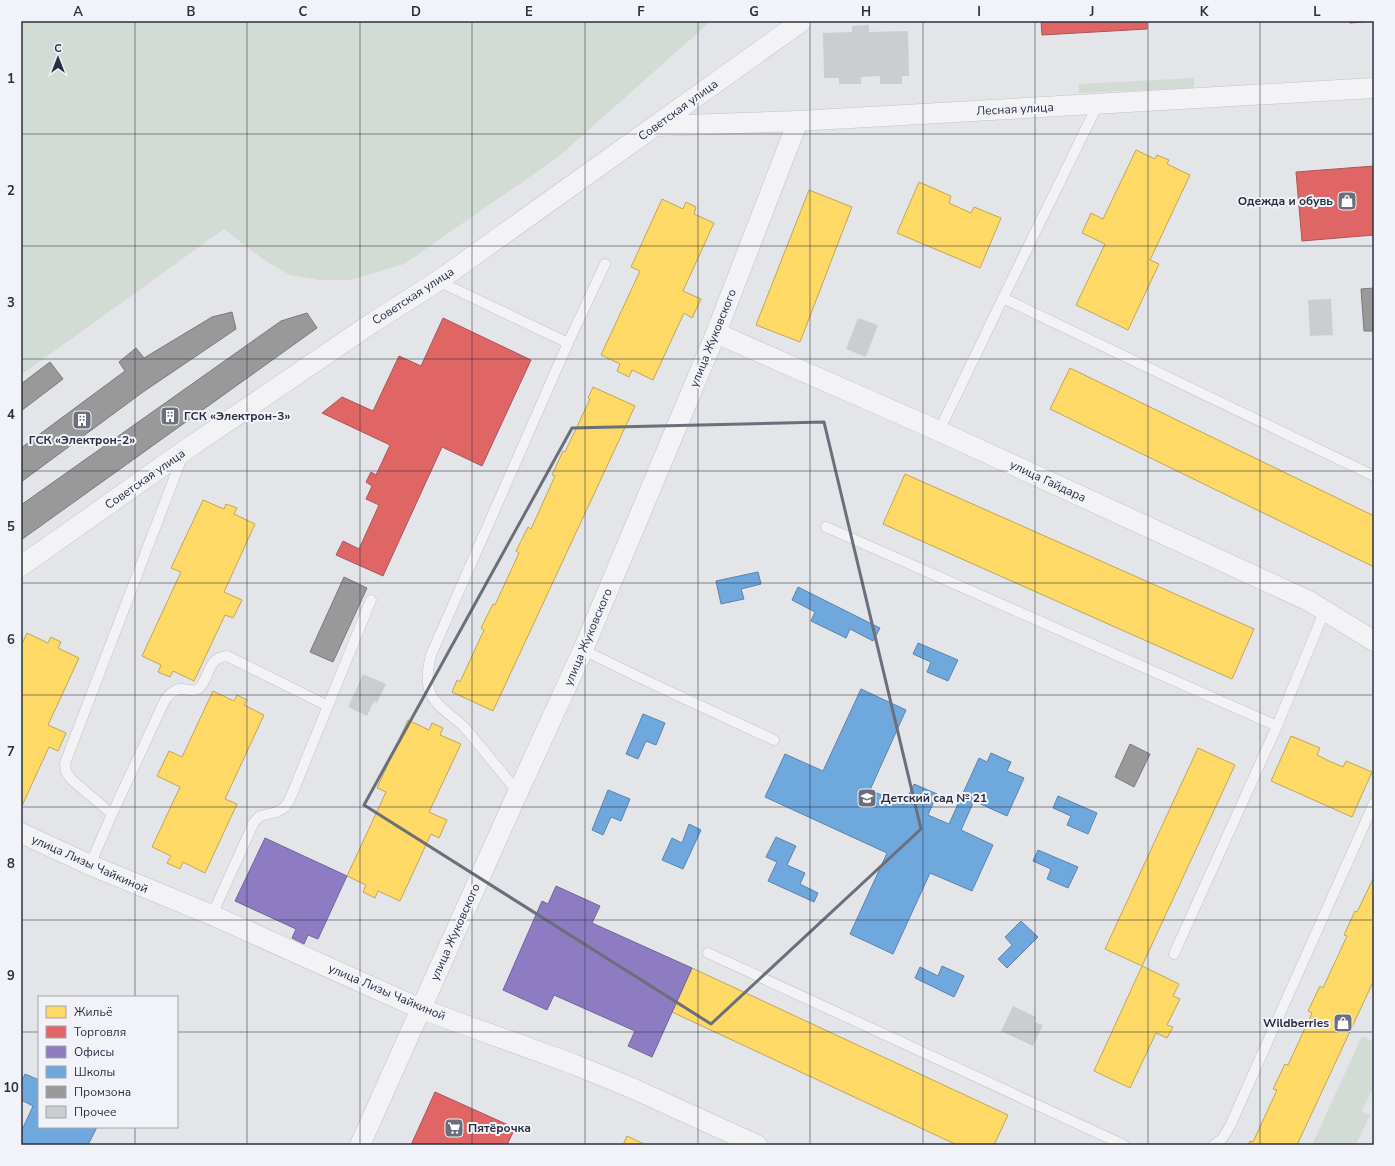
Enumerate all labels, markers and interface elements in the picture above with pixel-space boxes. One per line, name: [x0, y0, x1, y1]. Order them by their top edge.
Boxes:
text: A: [73, 3, 83, 21]
text: B: [187, 3, 196, 21]
text: C: [299, 3, 308, 21]
text: D: [411, 3, 421, 21]
text: E: [525, 3, 533, 21]
text: F: [637, 3, 645, 21]
text: G: [749, 3, 759, 21]
text: H: [861, 3, 871, 21]
text: I: [977, 3, 981, 21]
text: J: [1089, 3, 1094, 21]
text: K: [1200, 3, 1209, 21]
text: L: [1313, 3, 1321, 21]
north arrow: [38, 38, 78, 78]
text: С: [54, 41, 62, 56]
text: 1: [7, 70, 15, 88]
street label: Советская улица: [635, 76, 721, 144]
street label: Лесная улица: [976, 99, 1054, 119]
text: 2: [7, 182, 15, 200]
shop icon: Одежда и обувь: [1336, 190, 1358, 212]
place label: Одежда и обувь: [1238, 193, 1333, 209]
street label: Советская улица: [369, 264, 457, 328]
street label: улица Жуковского: [686, 286, 740, 390]
text: 3: [7, 294, 15, 312]
building icon: ГСК «Электрон-3»: [159, 405, 181, 427]
text: 4: [7, 406, 15, 424]
place label: ГСК «Электрон-3»: [184, 408, 290, 424]
building icon: ГСК «Электрон-2»: [71, 409, 93, 431]
place label: ГСК «Электрон-2»: [29, 432, 135, 448]
street label: Советская улица: [102, 445, 188, 513]
street label: улица Гайдара: [1007, 456, 1089, 506]
text: 5: [7, 518, 15, 536]
street label: улица Жуковского: [560, 586, 616, 688]
text: 6: [7, 631, 15, 649]
text: 7: [7, 743, 15, 761]
school or university icon: Детский сад № 21: [856, 787, 878, 809]
place label: Детский сад № 21: [881, 790, 987, 806]
street label: улица Лизы Чайкиной: [29, 831, 151, 897]
text: 8: [7, 855, 15, 873]
street label: улица Жуковского: [426, 881, 484, 983]
street label: улица Лизы Чайкиной: [326, 960, 448, 1024]
text: 9: [7, 967, 15, 985]
legend: [38, 996, 178, 1128]
text: Жильё: [74, 1004, 112, 1020]
shop icon: Wildberries: [1332, 1012, 1354, 1034]
place label: Wildberries: [1263, 1015, 1329, 1031]
text: Торговля: [74, 1024, 126, 1040]
text: Офисы: [74, 1044, 114, 1060]
text: Школы: [74, 1064, 115, 1080]
text: 10: [3, 1079, 19, 1097]
text: Промзона: [74, 1084, 131, 1100]
text: Прочее: [74, 1104, 117, 1120]
supermarket icon: Пятёрочка: [443, 1117, 465, 1139]
place label: Пятёрочка: [468, 1120, 531, 1136]

